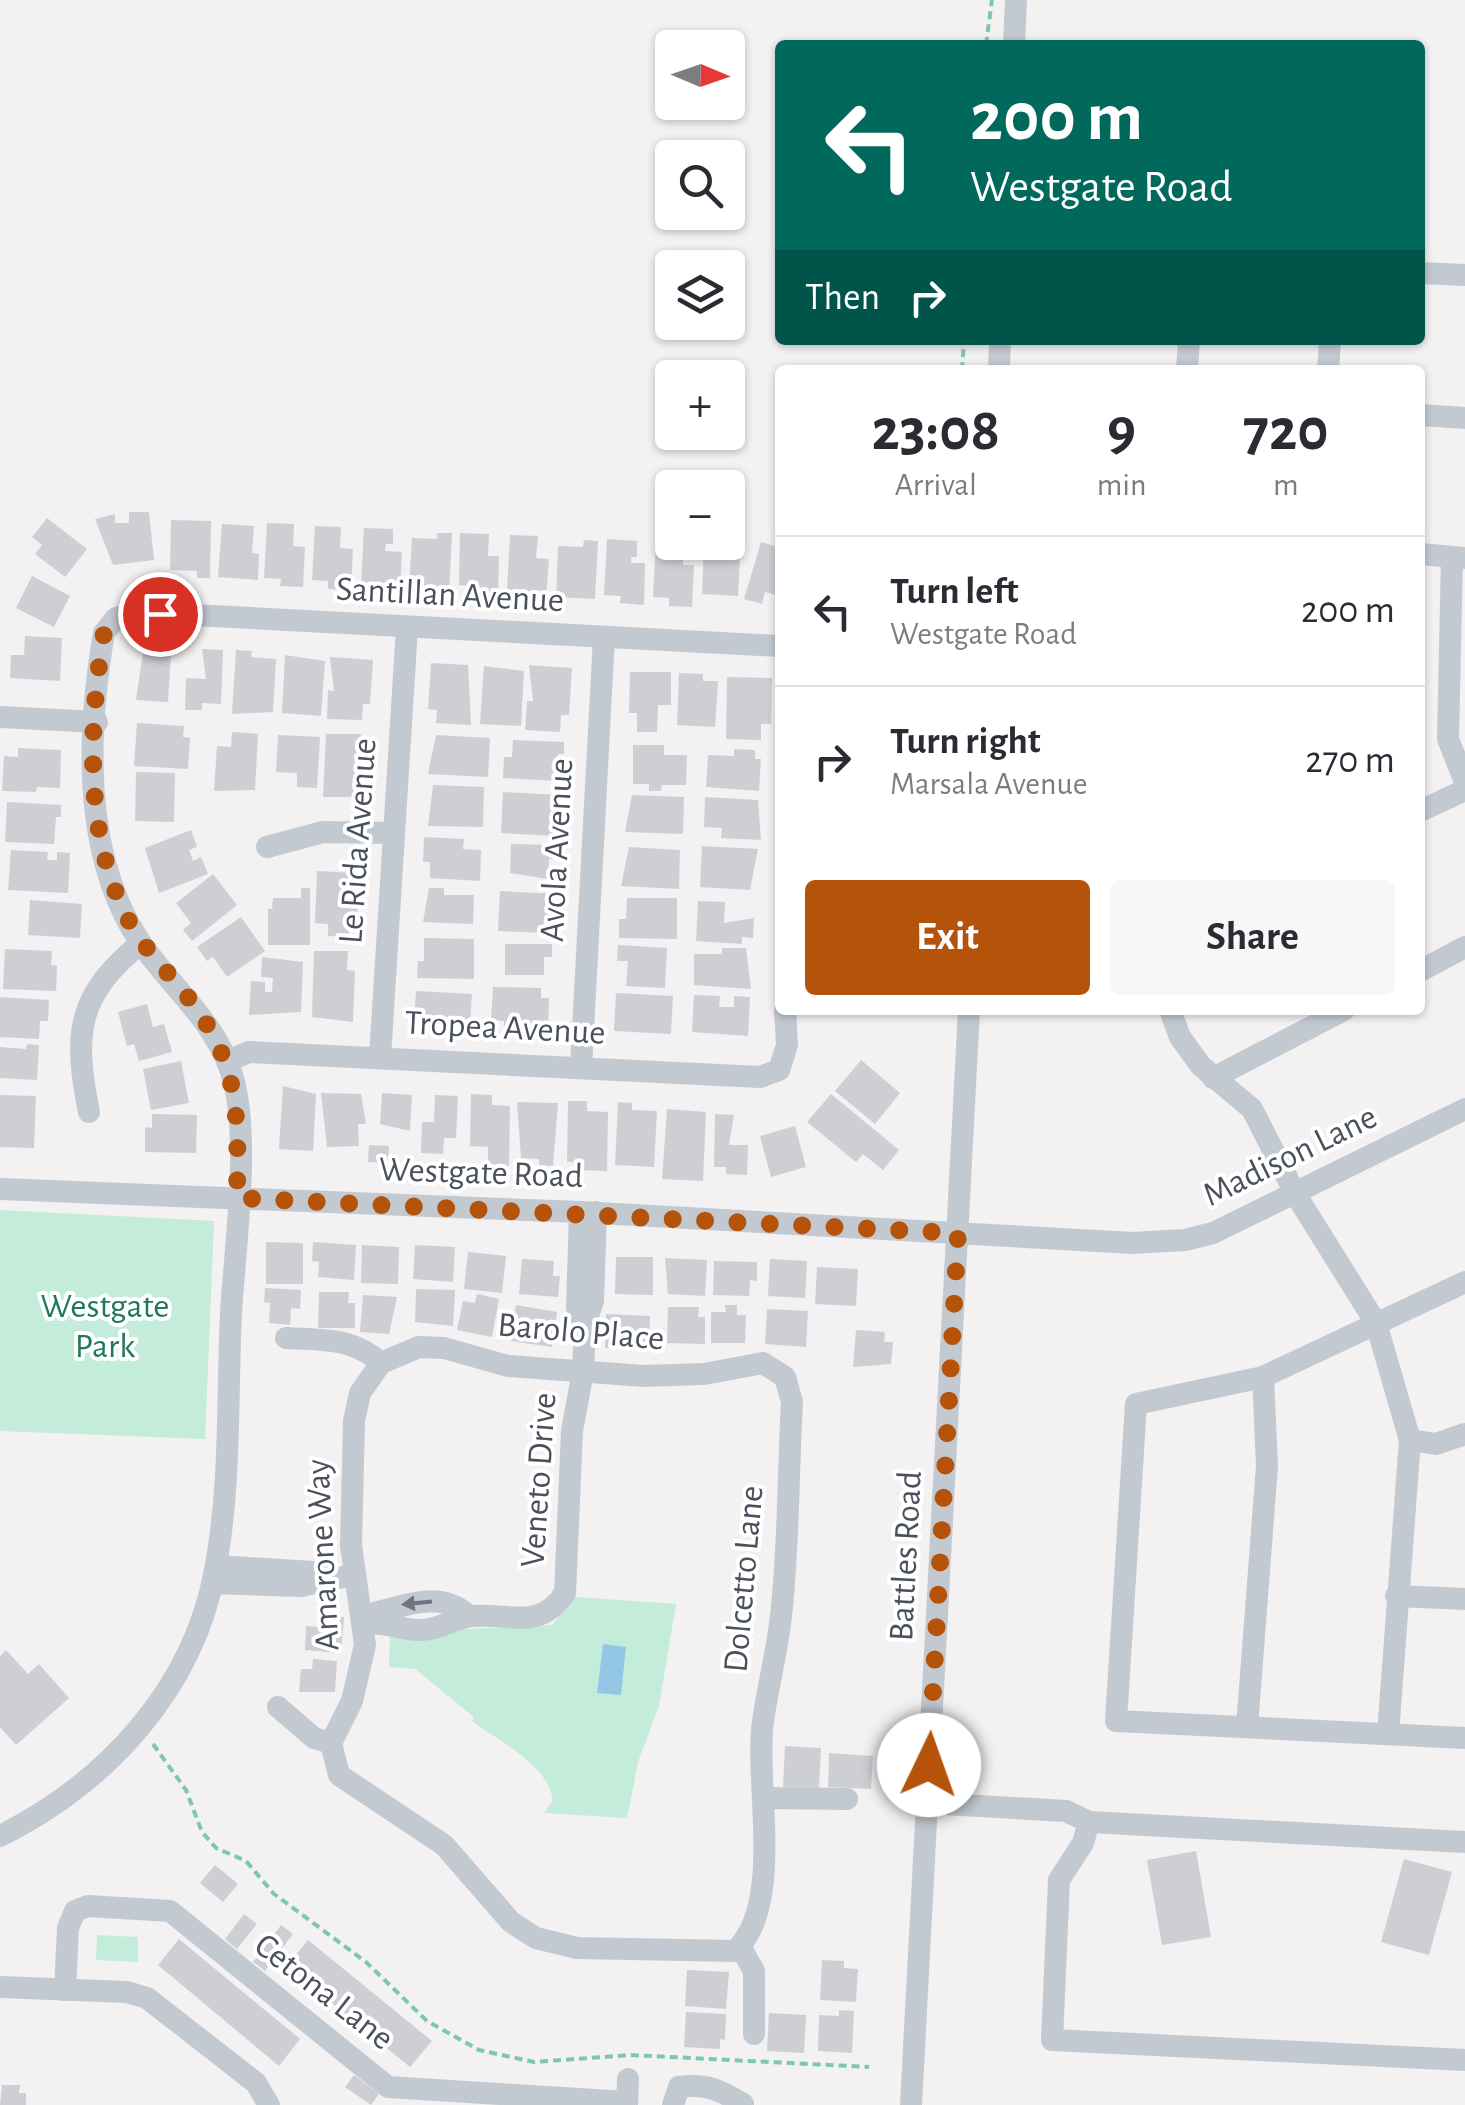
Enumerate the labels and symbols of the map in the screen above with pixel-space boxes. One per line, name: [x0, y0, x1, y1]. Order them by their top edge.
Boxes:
north arrow: [655, 30, 745, 120]
pin: [118, 572, 203, 657]
street label: Santillan Avenue: [335, 572, 565, 618]
street label: Le Rida Avenue: [333, 737, 383, 945]
street label: Avola Avenue: [535, 757, 579, 943]
street label: Tropea Avenue: [404, 1005, 606, 1051]
street label: Madison Lane: [1198, 1099, 1382, 1213]
street label: Westgate Road: [378, 1152, 584, 1194]
park label: Westgate Park: [41, 1289, 169, 1364]
street label: Barolo Place: [496, 1307, 666, 1357]
street label: Veneto Drive: [515, 1392, 563, 1568]
street label: Amarone Way: [301, 1458, 345, 1652]
street label: Battles Road: [884, 1470, 928, 1642]
street label: Dolcetto Lane: [718, 1484, 770, 1674]
one-way arrow: [400, 1595, 432, 1611]
position arrow: [877, 1713, 981, 1817]
street label: Cetona Lane: [248, 1927, 400, 2057]

